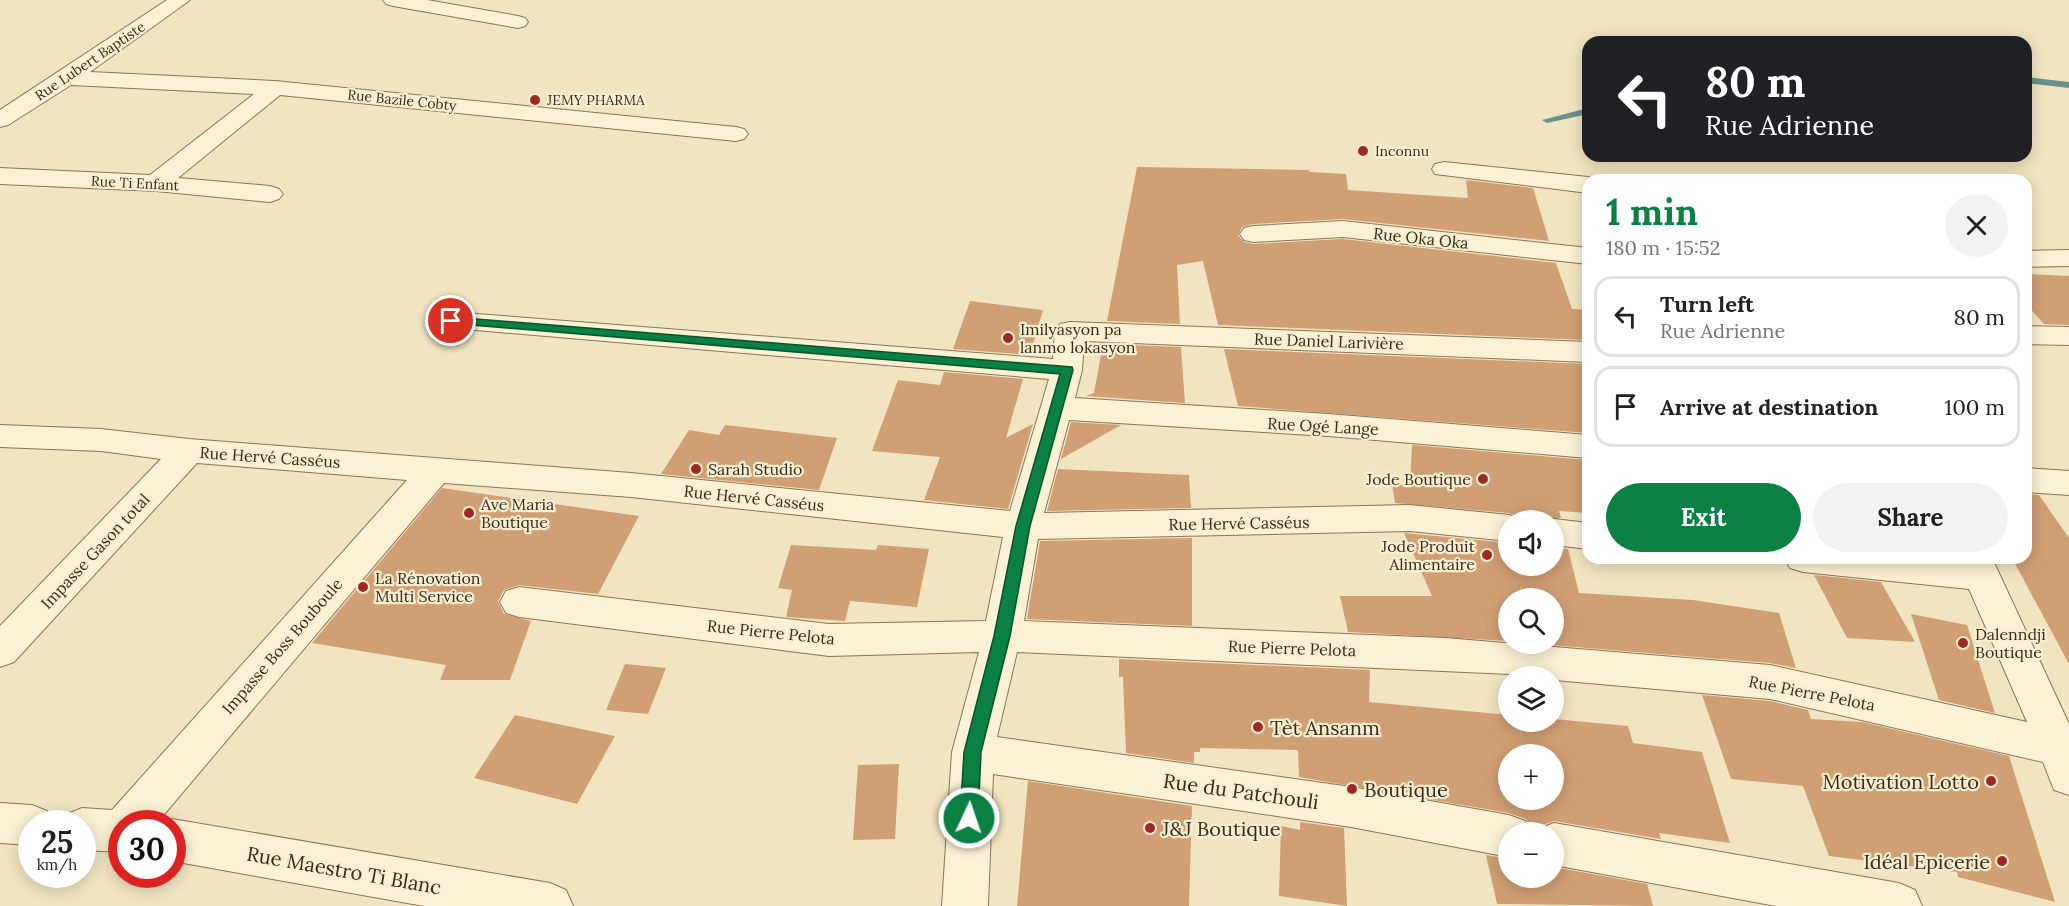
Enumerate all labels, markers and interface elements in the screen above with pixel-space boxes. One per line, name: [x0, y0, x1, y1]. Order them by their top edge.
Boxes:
street label: Rue Lubert Baptiste: [31, 17, 149, 105]
text: 80 m: [1705, 55, 1805, 109]
icon: left: [1606, 60, 1684, 138]
street label: Rue Bazile Cobty: [347, 85, 458, 115]
place label: JEMY PHARMA: [546, 91, 645, 109]
marker: JEMY PHARMA: [528, 93, 542, 107]
text: Rue Adrienne: [1705, 108, 1874, 142]
place label: Inconnu: [1375, 142, 1429, 160]
marker: Inconnu: [1356, 144, 1370, 158]
street label: Rue Ti Enfant: [91, 172, 180, 194]
text: 1 min: [1606, 189, 1698, 235]
button: close: [1945, 194, 2008, 257]
street label: Rue Oka Oka: [1372, 223, 1470, 253]
text: 180 m · 15:52: [1606, 235, 1720, 260]
text: Turn left: [1660, 290, 1754, 318]
pin: [425, 295, 476, 346]
icon: left: [1609, 300, 1642, 333]
text: 80 m: [1954, 303, 2005, 331]
icon: arrive: [434, 304, 467, 337]
text: Rue Adrienne: [1660, 318, 1785, 343]
place label: Imilyasyon pa lanmo lokasyon: [1020, 319, 1136, 357]
street label: Rue Daniel Larivière: [1254, 328, 1405, 354]
marker: Imilyasyon pa lanmo lokasyon: [1001, 331, 1015, 345]
icon: arrive: [1609, 390, 1642, 423]
text: Arrive at destination: [1660, 393, 1878, 421]
text: 100 m: [1944, 393, 2005, 421]
street label: Rue Ogé Lange: [1267, 413, 1380, 439]
street label: Rue Hervé Casséus: [199, 442, 341, 472]
place label: Sarah Studio: [708, 459, 802, 479]
marker: Sarah Studio: [689, 462, 703, 476]
place label: Jode Boutique: [1365, 469, 1471, 489]
marker: Jode Boutique: [1476, 472, 1490, 486]
street label: Rue Hervé Casséus: [683, 481, 825, 515]
button: Exit: [1606, 483, 1801, 552]
button: Share: [1813, 483, 2008, 552]
street label: Impasse Gason total: [36, 489, 154, 613]
place label: Ave Maria Boutique: [480, 494, 554, 532]
marker: Ave Maria Boutique: [462, 506, 476, 520]
map controls: [1498, 510, 1564, 888]
button: sound: [1498, 510, 1564, 576]
street label: Rue Hervé Casséus: [1168, 512, 1310, 534]
place label: Jode Produit Alimentaire: [1380, 536, 1476, 574]
marker: Jode Produit Alimentaire: [1480, 548, 1494, 562]
place label: La Rénovation Multi Service: [375, 568, 481, 606]
street label: Impasse Boss Bouboule: [218, 574, 347, 718]
marker: La Rénovation Multi Service: [356, 580, 370, 594]
button: search: [1498, 588, 1564, 654]
street label: Rue Pierre Pelota: [706, 615, 836, 649]
place label: Dalenndji Boutique: [1975, 624, 2046, 662]
street label: Rue Pierre Pelota: [1228, 636, 1356, 660]
marker: Dalenndji Boutique: [1956, 636, 1970, 650]
button: layers: [1498, 666, 1564, 732]
street label: Rue Pierre Pelota: [1747, 671, 1877, 715]
place label: Tèt Ansanm: [1270, 715, 1380, 740]
marker: Tèt Ansanm: [1251, 720, 1265, 734]
button: +: [1498, 744, 1564, 810]
street label: Rue du Patchouli: [1162, 768, 1320, 814]
place label: Motivation Lotto: [1823, 769, 1979, 794]
marker: Motivation Lotto: [1984, 774, 1998, 788]
place label: Boutique: [1364, 777, 1448, 802]
marker: Boutique: [1345, 782, 1359, 796]
position arrow: [937, 786, 1001, 850]
speed limit sign: 30: [108, 810, 186, 888]
place label: J&J Boutique: [1161, 816, 1281, 841]
marker: J&J Boutique: [1143, 821, 1157, 835]
button: −: [1498, 822, 1564, 888]
text: 25: [41, 823, 73, 861]
street label: Rue Maestro Ti Blanc: [245, 841, 443, 899]
place label: Idéal Epicerie: [1864, 849, 1990, 874]
marker: Idéal Epicerie: [1995, 854, 2009, 868]
text: km/h: [37, 855, 77, 874]

